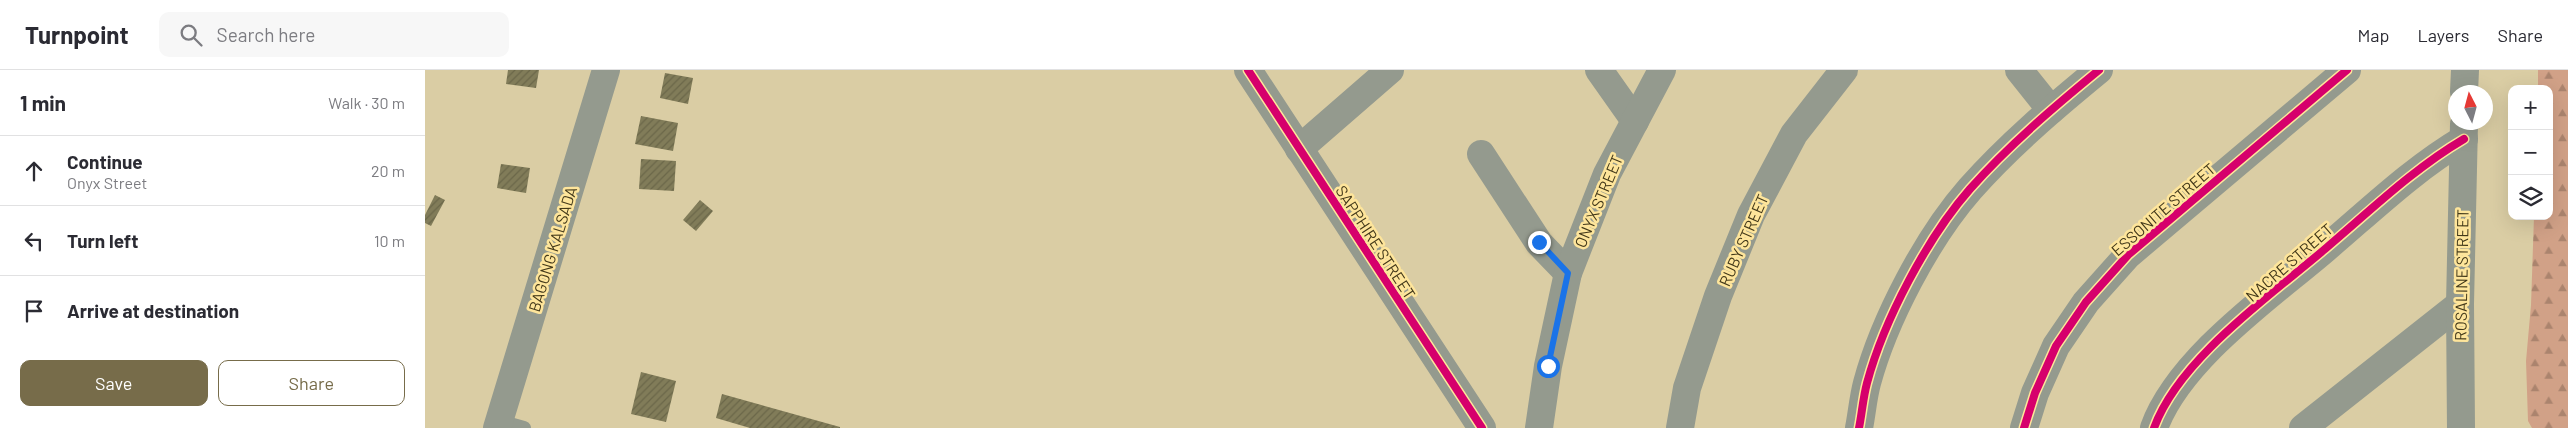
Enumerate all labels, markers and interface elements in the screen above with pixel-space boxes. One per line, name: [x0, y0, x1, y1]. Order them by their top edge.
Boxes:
search box: [159, 12, 509, 57]
text: Turnpoint: [25, 20, 129, 49]
icon: search: [177, 21, 205, 49]
text: Search here: [217, 23, 315, 46]
text: Map: [2357, 24, 2389, 46]
text: Layers: [2417, 24, 2470, 46]
text: Share: [2498, 24, 2543, 46]
north arrow: [2448, 85, 2493, 130]
map controls: [2508, 85, 2553, 220]
button: +: [2508, 85, 2553, 130]
text: 1 min: [20, 90, 66, 115]
text: Walk · 30 m: [328, 93, 405, 112]
button: −: [2508, 130, 2553, 175]
text: Continue: [67, 150, 143, 173]
street label: ONYX STREET: [1570, 152, 1626, 250]
icon: ahead: [20, 157, 48, 185]
street label: ESSONITE STREET: [2107, 159, 2219, 259]
text: 20 m: [371, 161, 405, 180]
text: Onyx Street: [67, 173, 147, 192]
button: layers: [2508, 175, 2553, 220]
street label: SAPPHIRE STREET: [1332, 182, 1420, 302]
street label: BAGONG KALSADA: [524, 184, 580, 314]
street label: RUBY STREET: [1714, 191, 1772, 289]
street label: ROSALINE STREET: [2450, 209, 2472, 341]
street label: NACRE STREET: [2242, 219, 2336, 305]
icon: left: [20, 227, 48, 255]
text: Turn left: [67, 229, 138, 252]
text: 10 m: [374, 231, 405, 250]
route end: [1528, 231, 1551, 254]
icon: arrive: [20, 297, 48, 325]
text: Arrive at destination: [67, 299, 239, 322]
route start: [1537, 355, 1560, 378]
button: Save: [20, 360, 208, 406]
button: Share: [218, 360, 405, 406]

